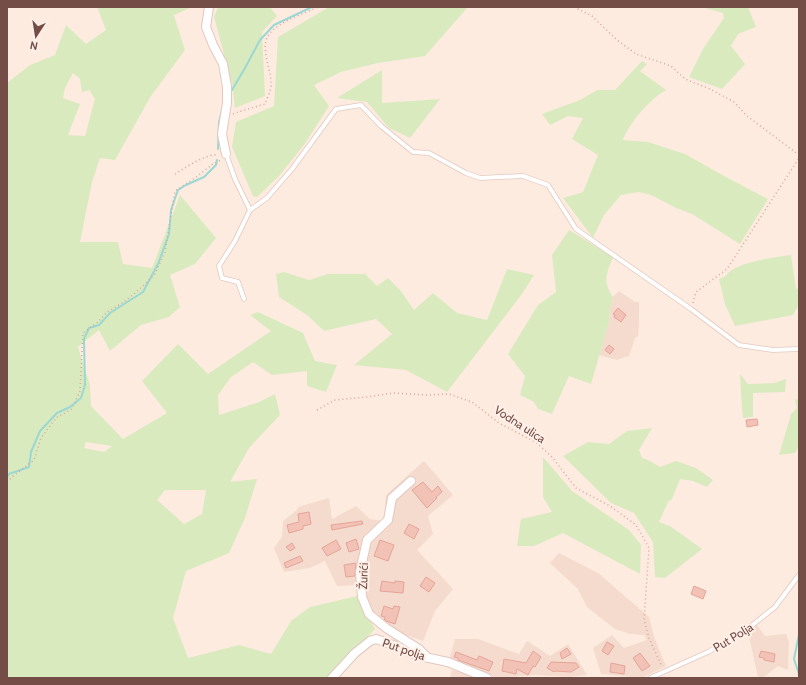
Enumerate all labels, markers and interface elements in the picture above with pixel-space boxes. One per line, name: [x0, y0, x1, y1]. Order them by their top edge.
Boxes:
north arrow: [16, 16, 56, 56]
text: N: [29, 38, 39, 53]
street label: Vodna ulica: [492, 402, 549, 446]
street label: Žurići: [355, 562, 371, 590]
street label: Put Polja: [710, 619, 756, 655]
street label: Put polja: [381, 635, 428, 663]

